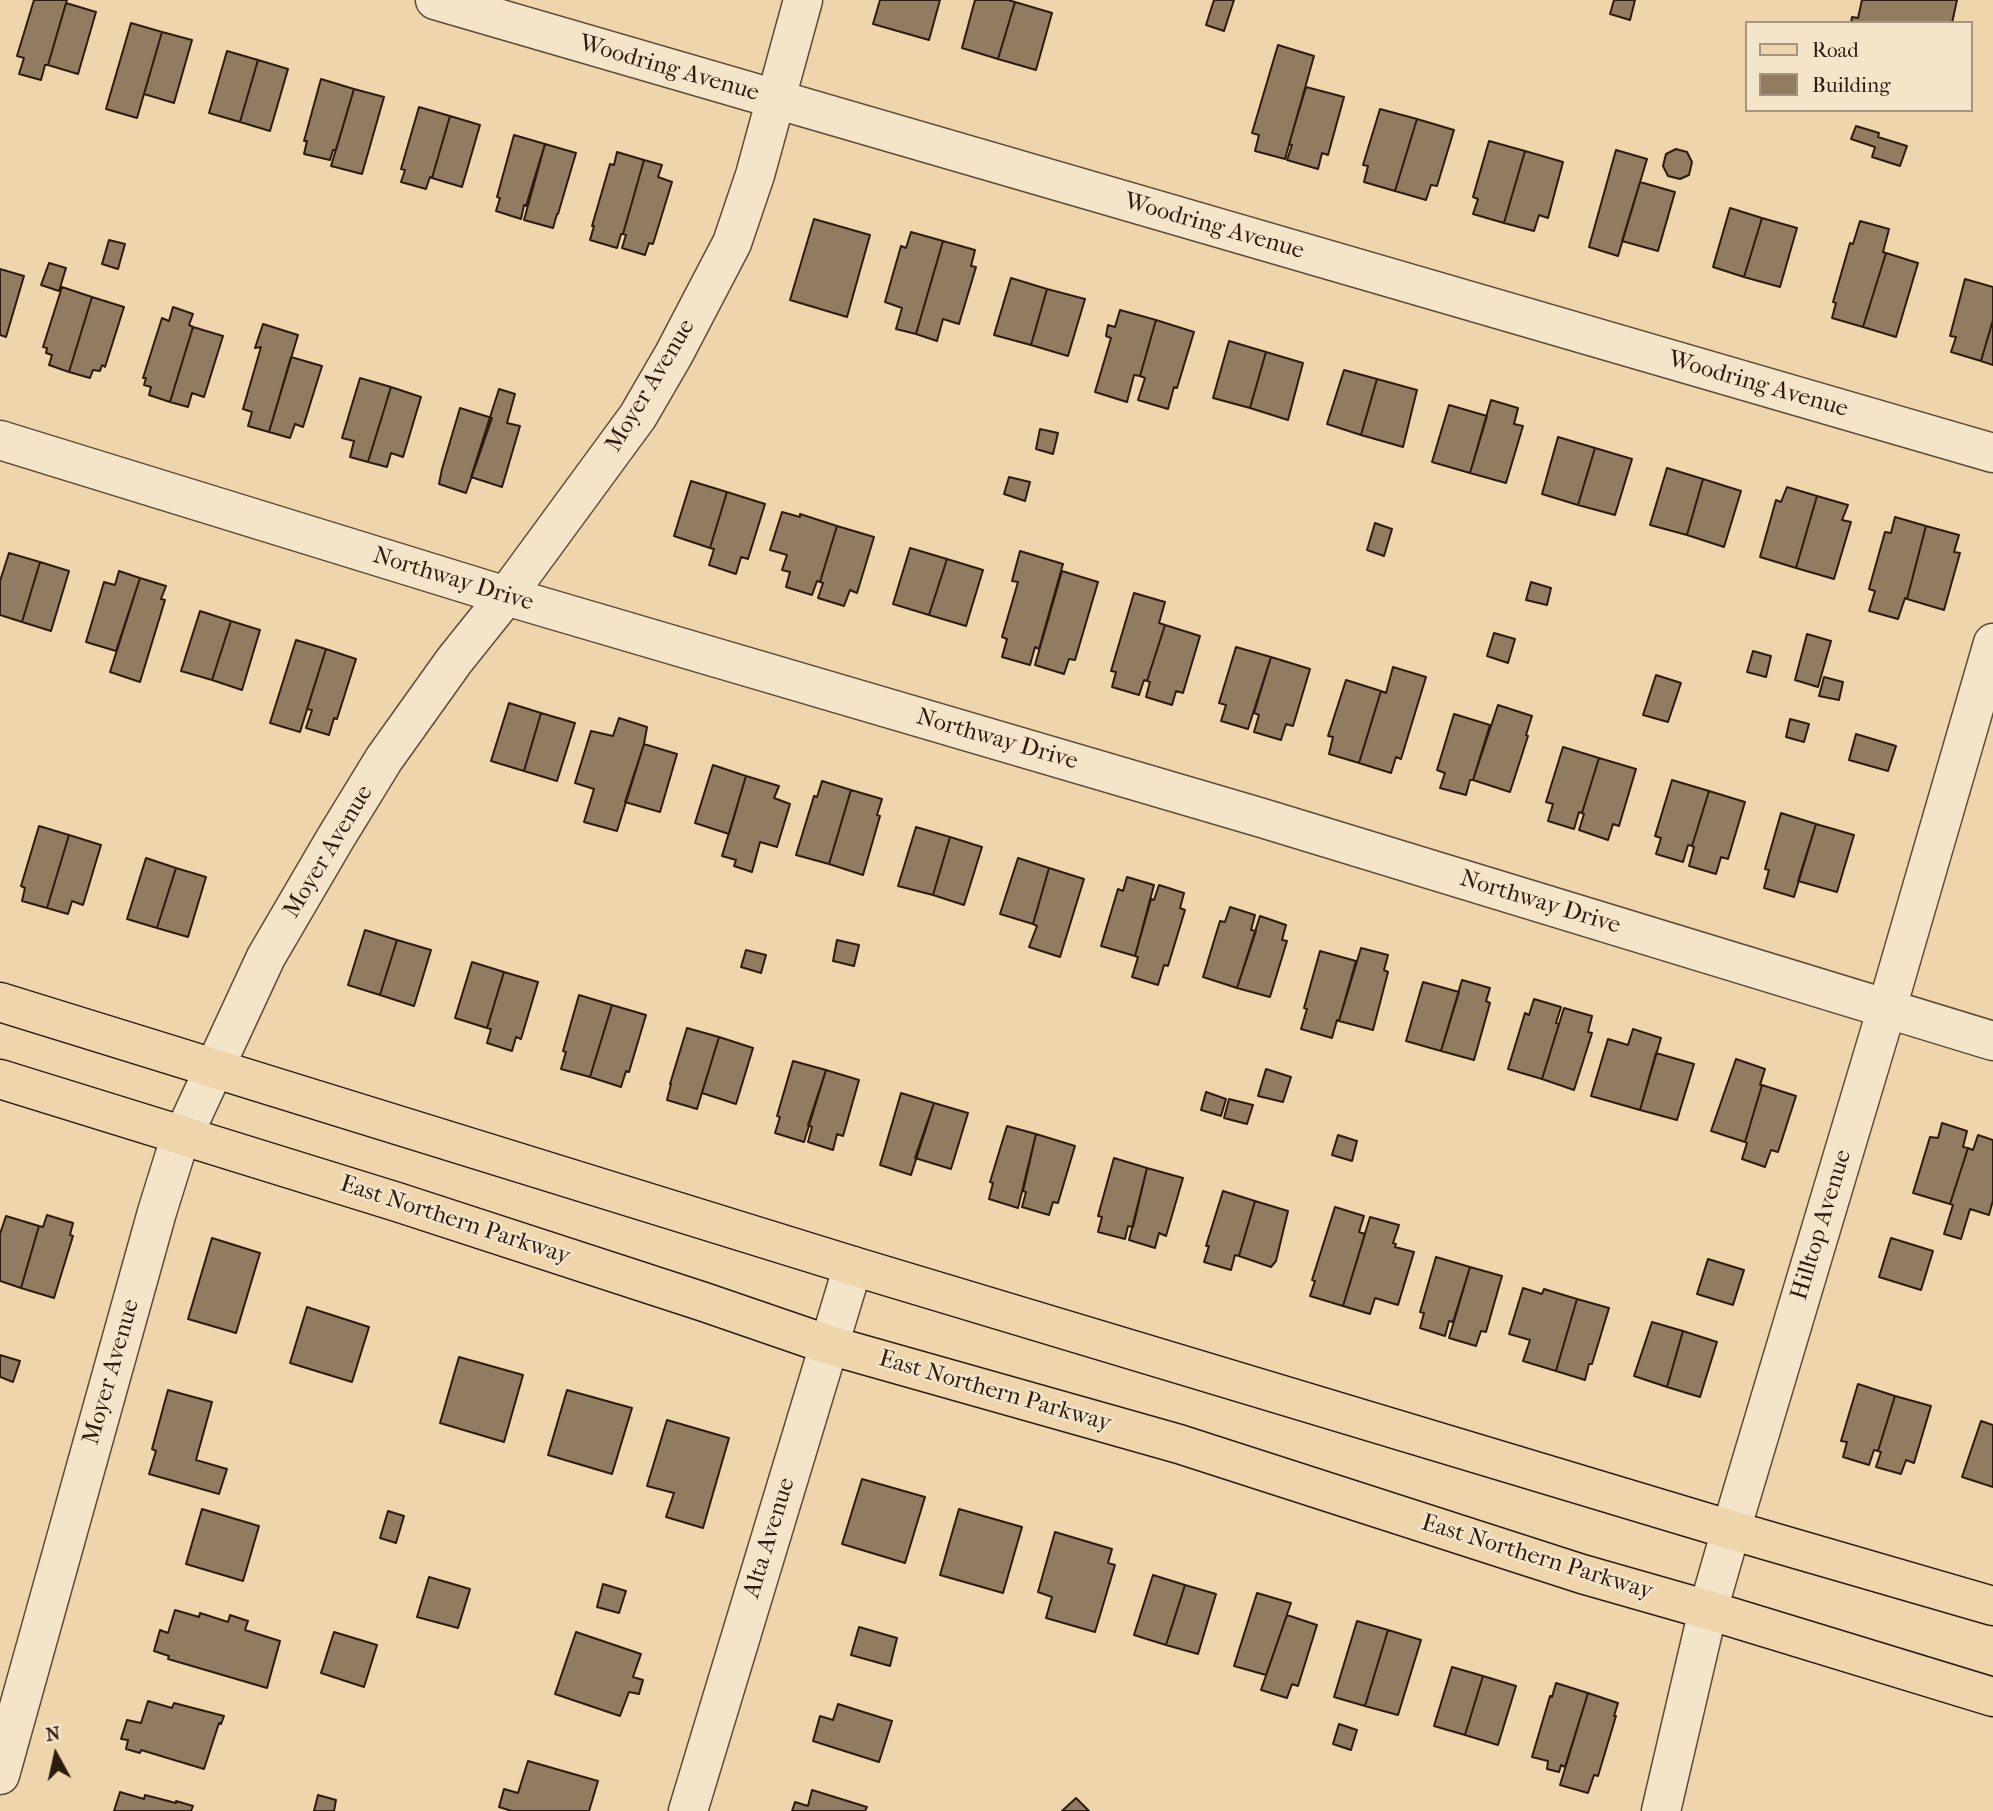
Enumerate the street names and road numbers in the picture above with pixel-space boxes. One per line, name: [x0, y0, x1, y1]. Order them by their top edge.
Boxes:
street label: Woodring Avenue: [576, 30, 762, 108]
street label: Woodring Avenue: [1121, 188, 1307, 266]
street label: Moyer Avenue: [600, 314, 702, 458]
street label: Woodring Avenue: [1665, 346, 1851, 424]
street label: Northway Drive: [369, 542, 537, 618]
street label: Northway Drive: [913, 703, 1081, 777]
street label: Moyer Avenue: [278, 780, 380, 924]
street label: Northway Drive: [1456, 865, 1624, 941]
street label: Hilltop Avenue: [1785, 1146, 1859, 1304]
street label: East Northern Parkway: [336, 1170, 574, 1272]
street label: Moyer Avenue: [77, 1296, 147, 1448]
street label: East Northern Parkway: [876, 1345, 1114, 1439]
street label: Alta Avenue: [738, 1474, 802, 1602]
street label: East Northern Parkway: [1418, 1509, 1656, 1607]

